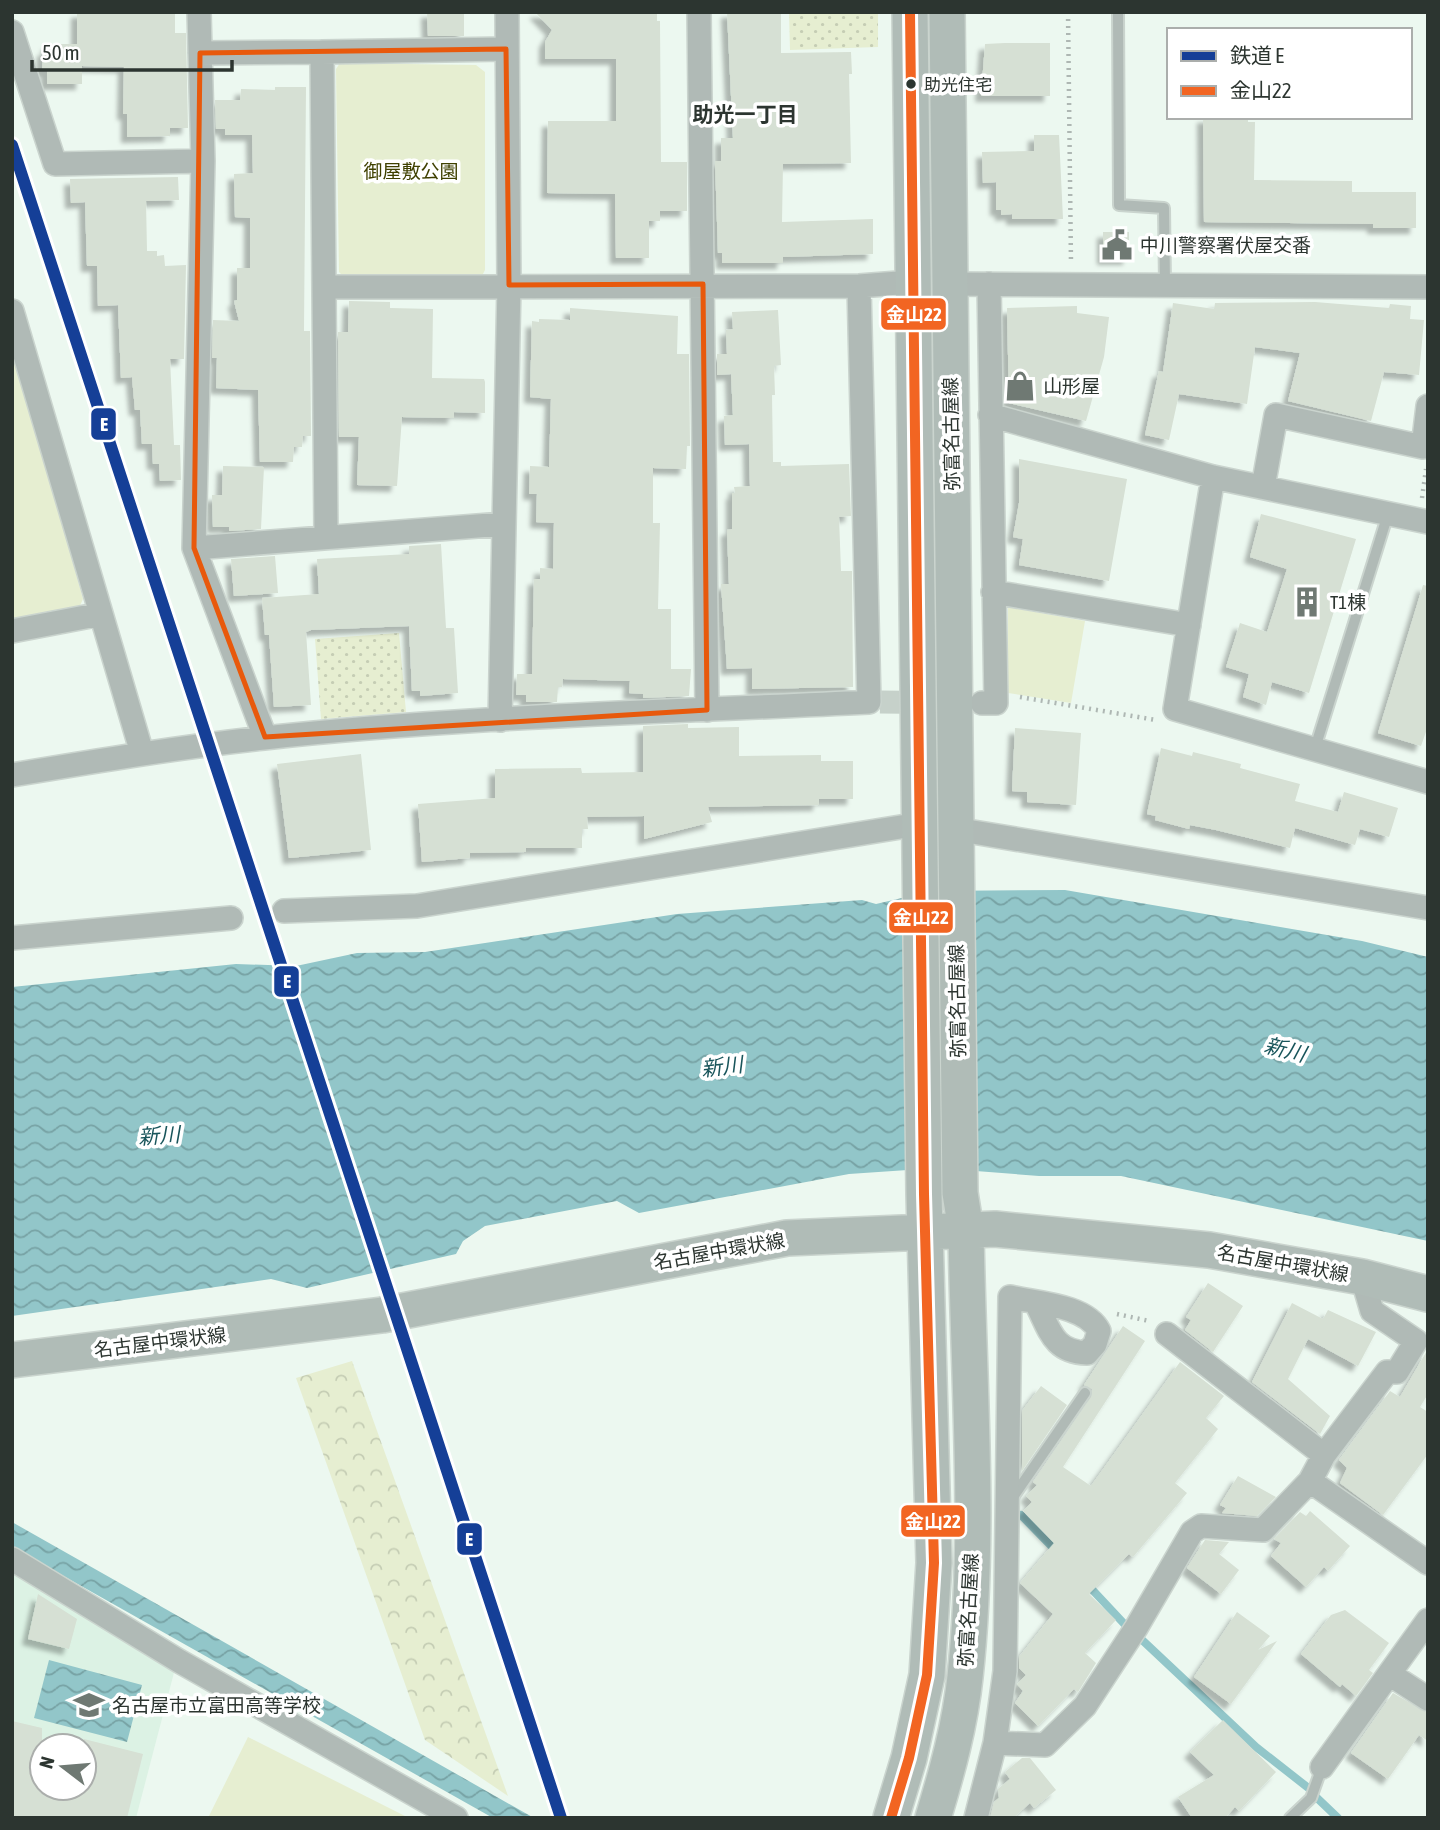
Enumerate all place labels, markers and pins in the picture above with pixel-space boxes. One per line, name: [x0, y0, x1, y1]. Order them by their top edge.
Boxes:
place label: 助光住宅: [924, 75, 992, 95]
marker: 助光住宅: [904, 77, 918, 91]
public building icon: 中川警察署伏屋交番: [1100, 228, 1134, 262]
place label: 中川警察署伏屋交番: [1140, 234, 1311, 256]
shop icon: 山形屋: [1003, 369, 1037, 403]
place label: 山形屋: [1043, 375, 1100, 397]
building icon: T1棟: [1290, 585, 1324, 619]
place label: T1棟: [1330, 591, 1366, 613]
school or university icon: 名古屋市立富田高等学校: [72, 1688, 106, 1722]
place label: 名古屋市立富田高等学校: [112, 1694, 321, 1716]

